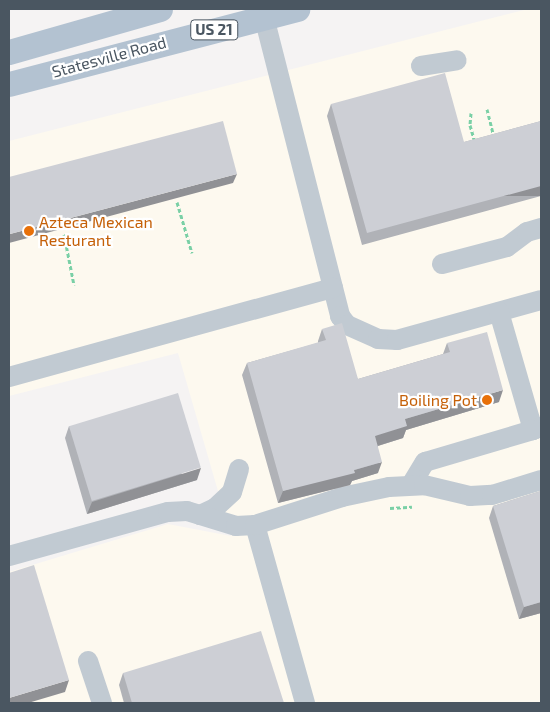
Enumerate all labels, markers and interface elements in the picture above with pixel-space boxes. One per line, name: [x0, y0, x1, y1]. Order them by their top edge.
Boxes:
road number: US 21: [189, 18, 239, 42]
street label: Statesville Road: [50, 33, 168, 81]
place label: Azteca Mexican Resturant: [39, 212, 153, 250]
marker: Azteca Mexican Resturant: [23, 225, 35, 237]
place label: Boiling Pot: [399, 390, 477, 410]
marker: Boiling Pot: [481, 394, 493, 406]

